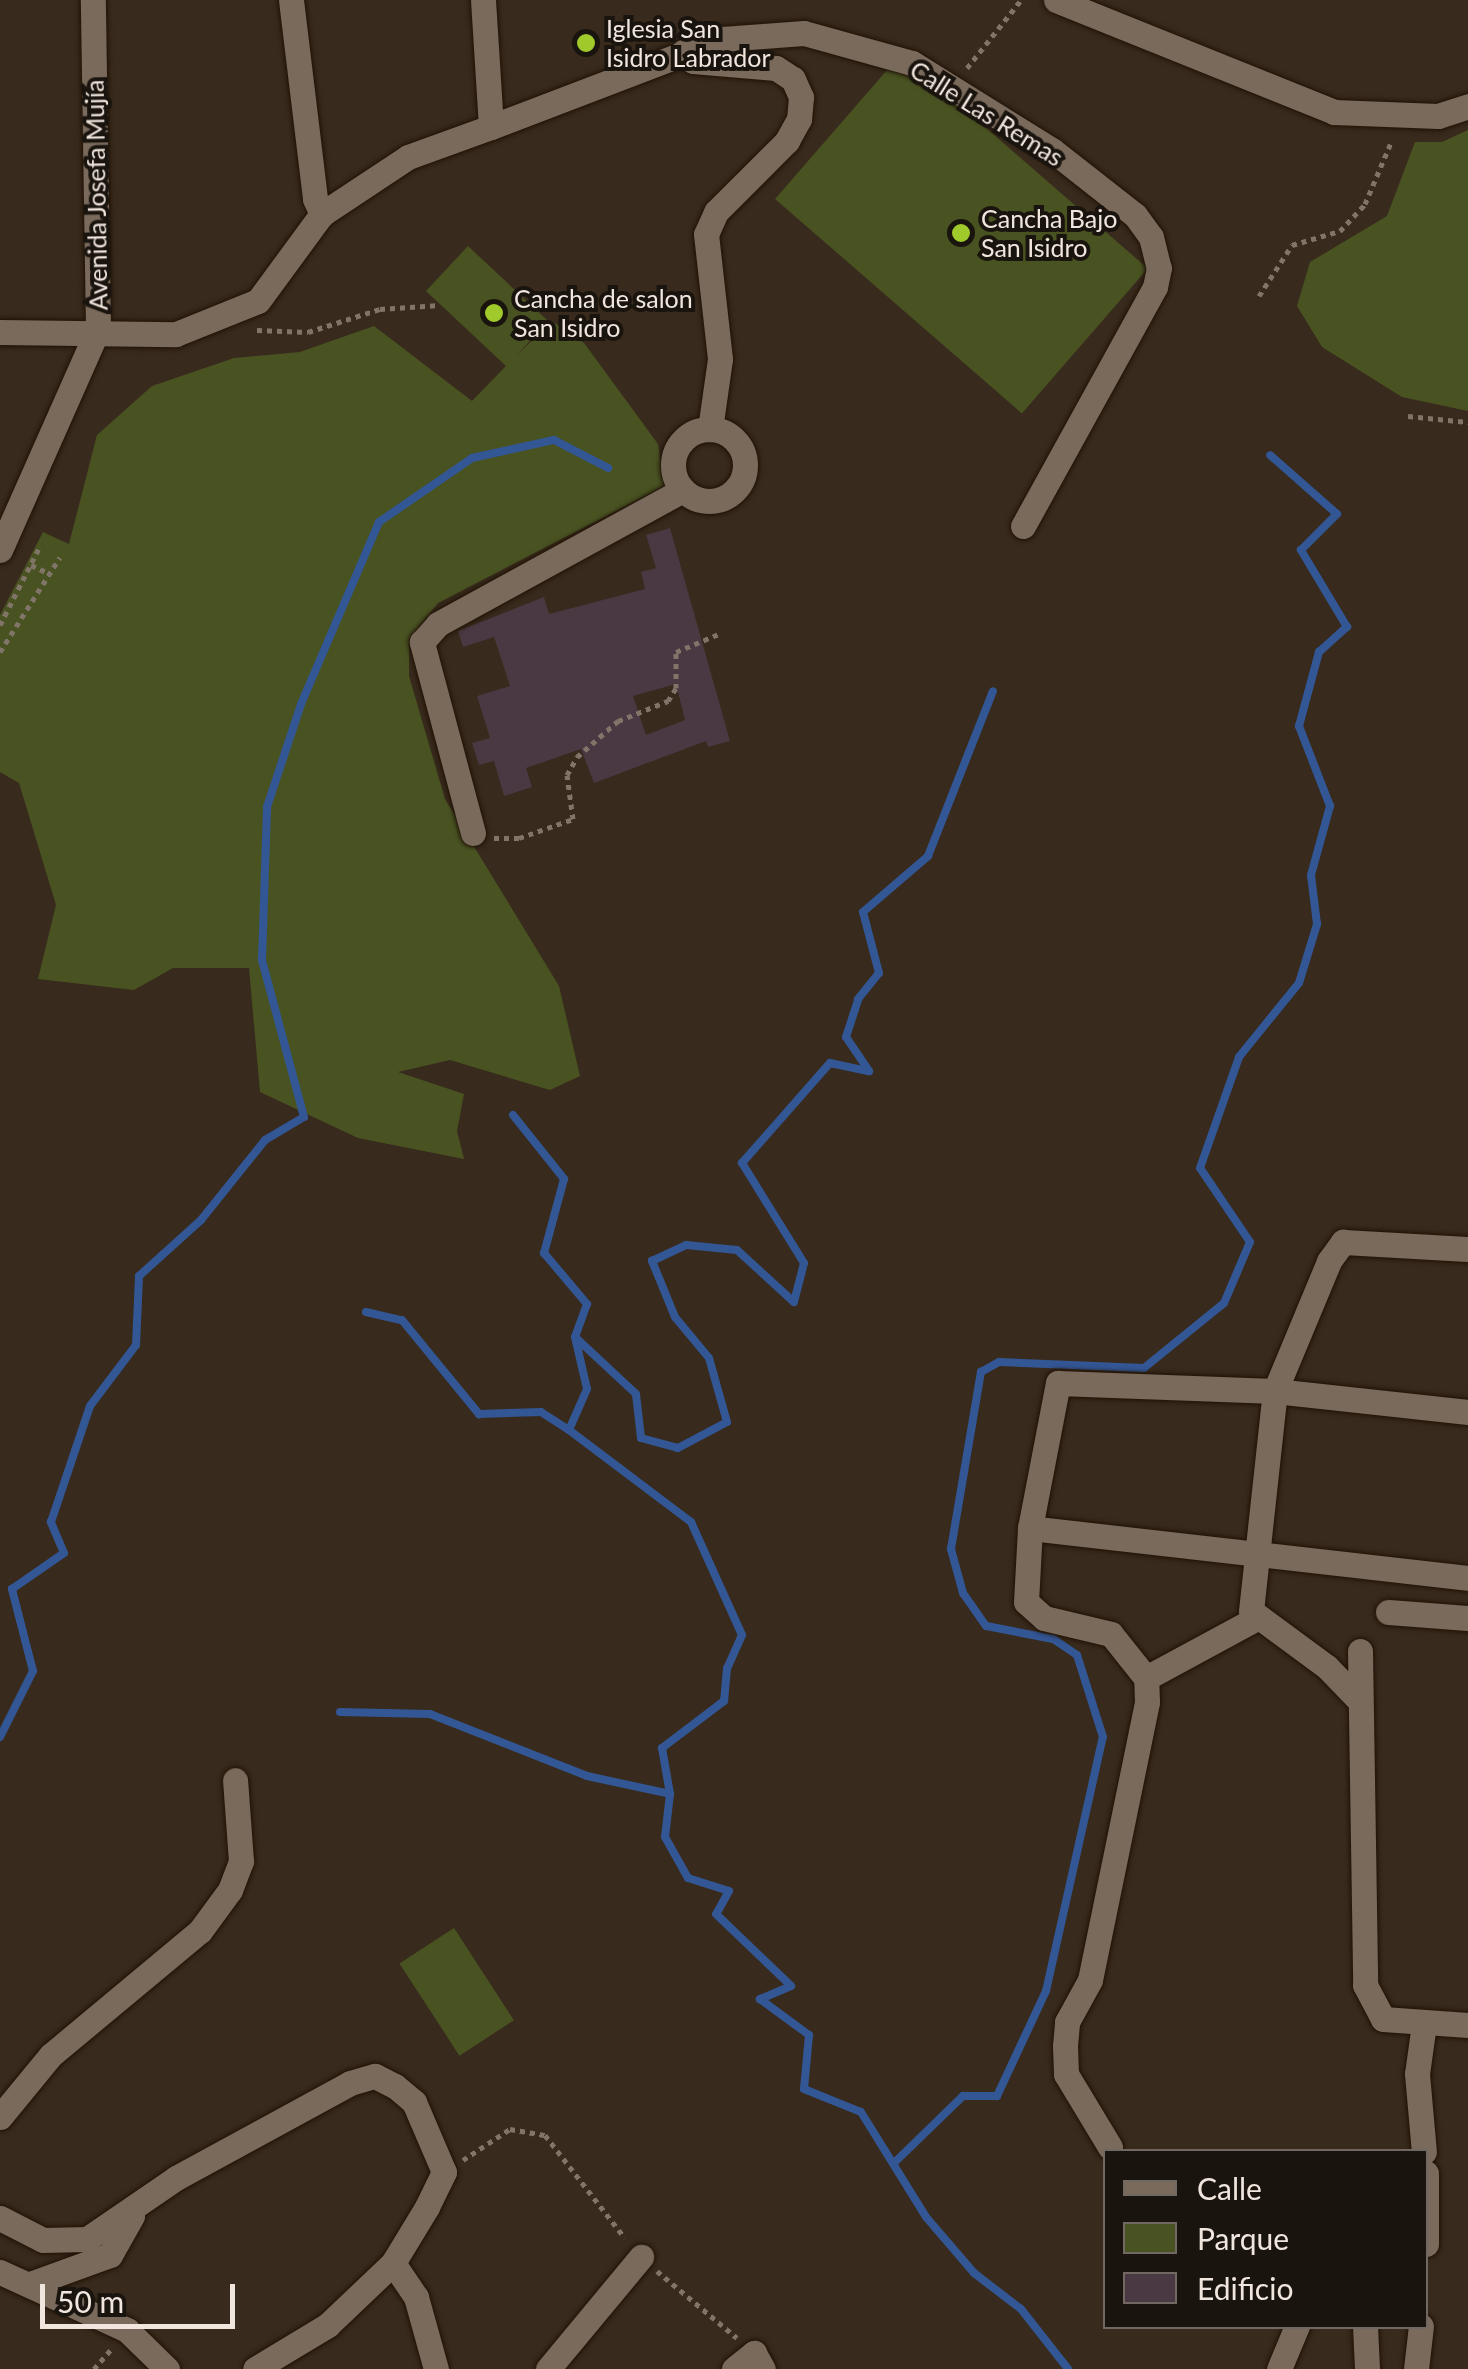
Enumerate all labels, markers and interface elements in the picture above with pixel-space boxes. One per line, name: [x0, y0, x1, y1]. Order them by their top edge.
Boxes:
place label: Iglesia San Isidro Labrador: [606, 14, 770, 73]
marker: Iglesia San Isidro Labrador: [575, 32, 597, 54]
street label: Calle Las Remas: [905, 54, 1069, 172]
street label: Avenida Josefa Mujía: [79, 79, 113, 311]
place label: Cancha Bajo San Isidro: [981, 204, 1117, 263]
marker: Cancha Bajo San Isidro: [950, 222, 972, 244]
place label: Cancha de salon San Isidro: [514, 284, 693, 343]
marker: Cancha de salon San Isidro: [483, 302, 505, 324]
legend: [1103, 2149, 1428, 2329]
text: Calle: [1197, 2170, 1262, 2206]
text: Parque: [1197, 2220, 1289, 2256]
scale bar: [45, 2264, 240, 2326]
text: Edificio: [1197, 2270, 1293, 2306]
text: 50 m: [57, 2283, 124, 2319]

